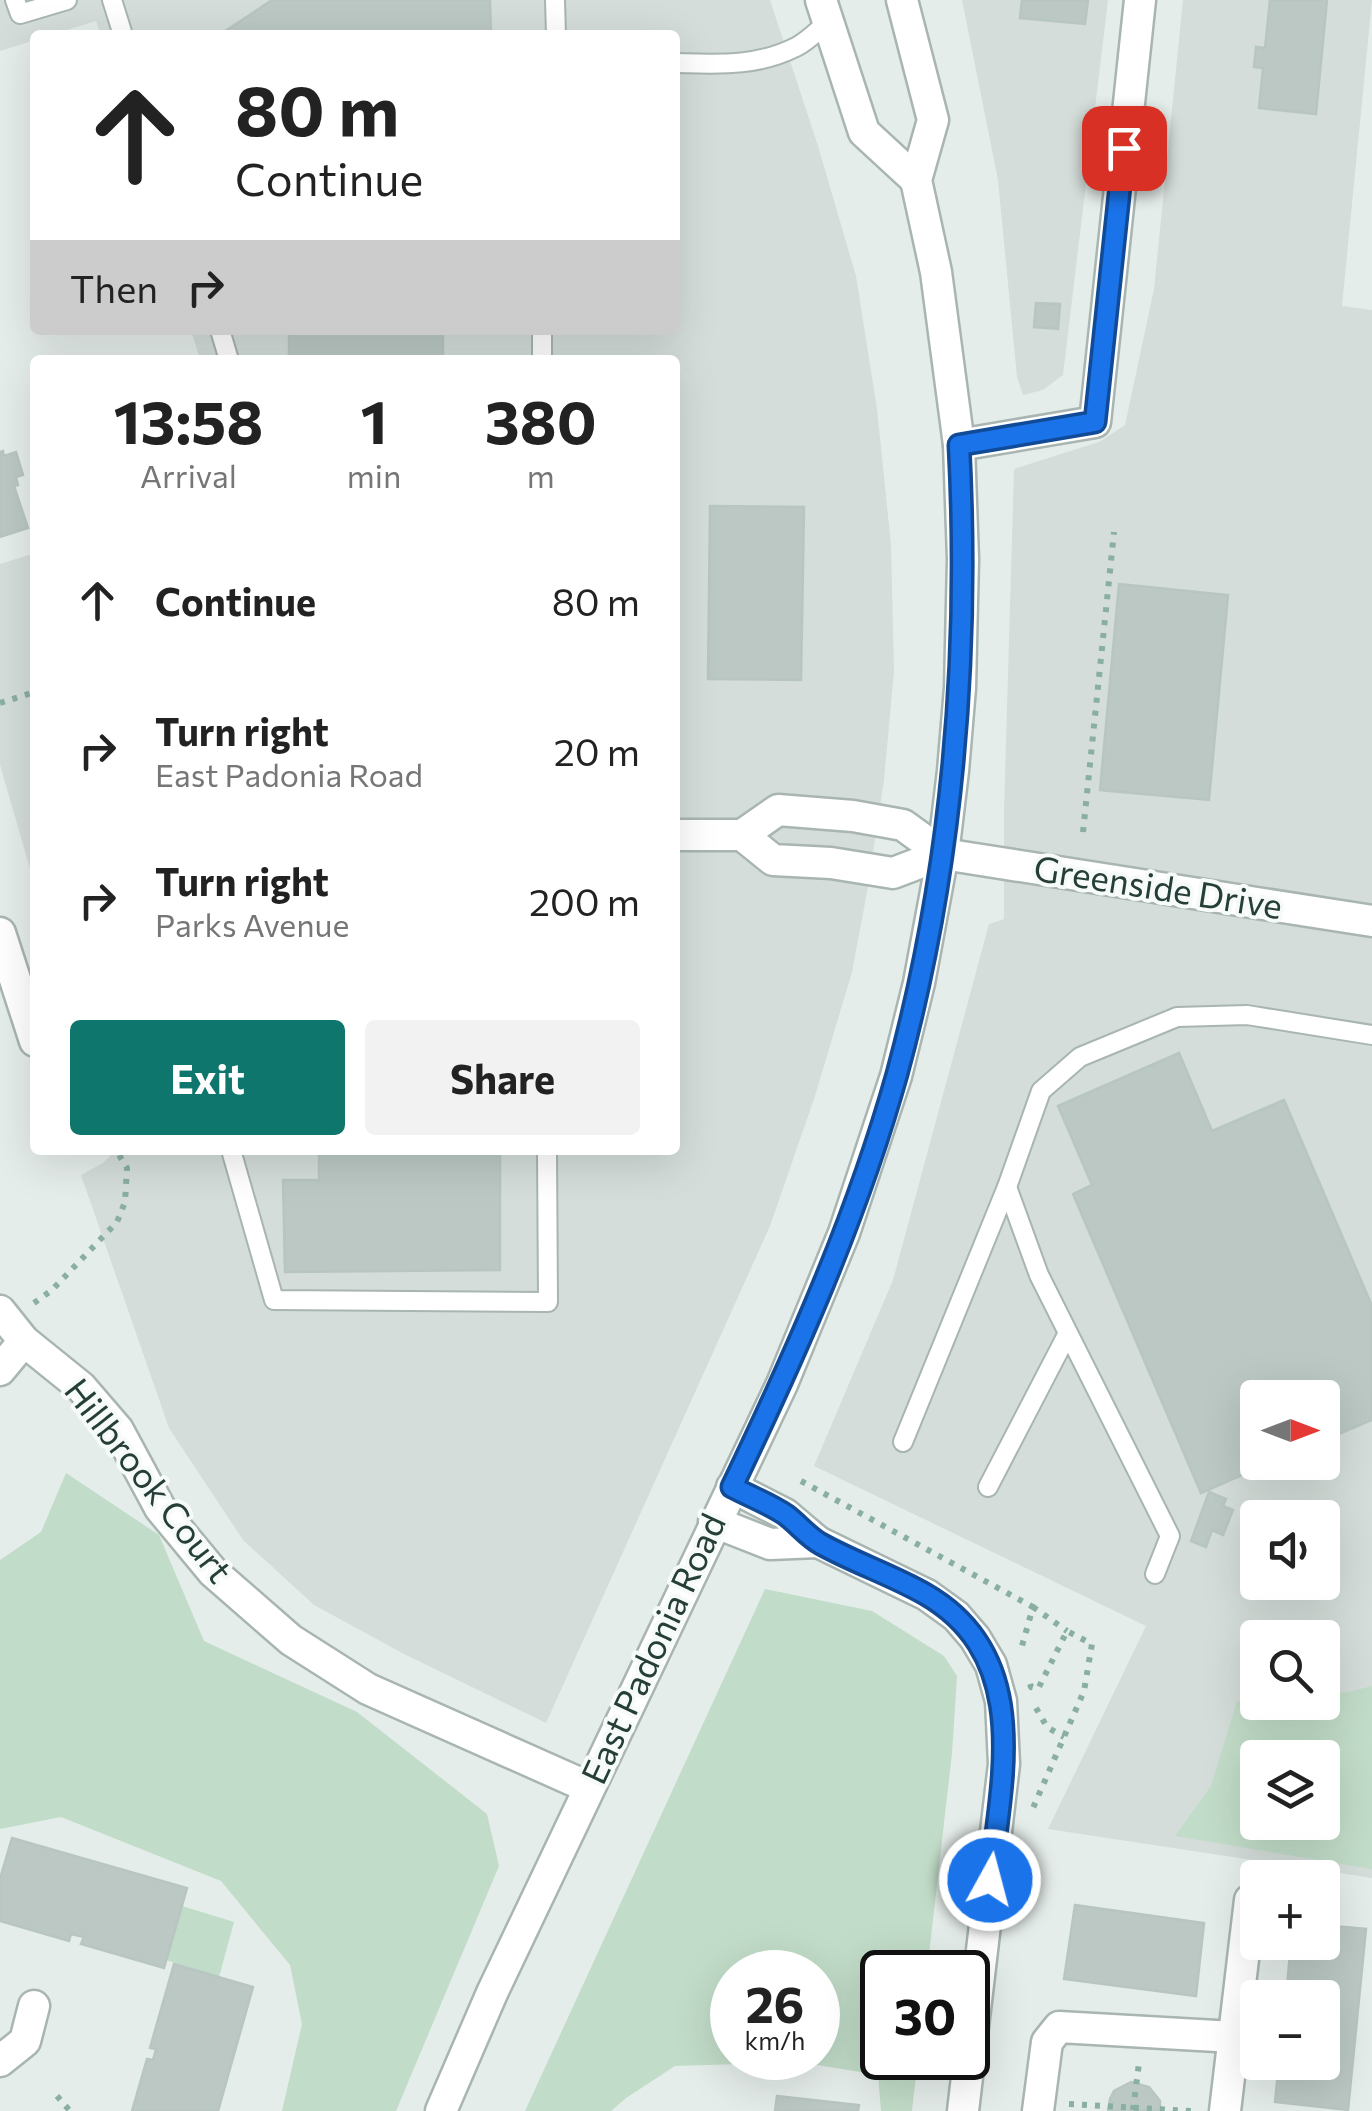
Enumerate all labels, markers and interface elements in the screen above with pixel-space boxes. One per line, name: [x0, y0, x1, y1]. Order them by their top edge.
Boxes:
text: 80 m: [235, 65, 399, 150]
icon: ahead: [70, 70, 200, 200]
pin: [1082, 106, 1167, 191]
icon: arrive: [1097, 121, 1152, 176]
text: Continue: [235, 150, 423, 205]
icon: right: [178, 260, 233, 315]
text: Then: [70, 264, 158, 311]
text: 13:58: [113, 383, 263, 456]
text: 1: [360, 383, 388, 456]
text: 380: [485, 383, 597, 456]
text: Arrival: [140, 455, 237, 495]
text: min: [347, 455, 401, 495]
text: m: [527, 455, 555, 495]
icon: ahead: [70, 573, 125, 628]
text: Continue: [155, 577, 316, 624]
text: 80 m: [552, 577, 640, 624]
text: Turn right: [155, 707, 329, 754]
icon: right: [70, 723, 125, 778]
text: 20 m: [554, 727, 640, 774]
text: East Padonia Road: [155, 754, 423, 794]
street label: Greenside Drive: [1031, 845, 1286, 926]
text: Turn right: [155, 857, 329, 904]
icon: right: [70, 873, 125, 928]
text: 200 m: [529, 877, 640, 924]
text: Parks Avenue: [155, 904, 349, 944]
button: Exit: [70, 1020, 345, 1135]
button: Share: [365, 1020, 640, 1135]
street label: Hillbrook Court: [57, 1369, 243, 1590]
north arrow: [1240, 1380, 1340, 1480]
map controls: [1240, 1380, 1340, 2080]
button: sound: [1240, 1500, 1340, 1600]
street label: East Padonia Road: [570, 1506, 733, 1790]
button: search: [1240, 1620, 1340, 1720]
button: layers: [1240, 1740, 1340, 1840]
position arrow: [938, 1828, 1042, 1932]
button: +: [1240, 1860, 1340, 1960]
speed limit sign: 30: [860, 1950, 990, 2080]
text: 26: [745, 1972, 804, 2033]
button: −: [1240, 1980, 1340, 2080]
text: km/h: [745, 2025, 805, 2055]

